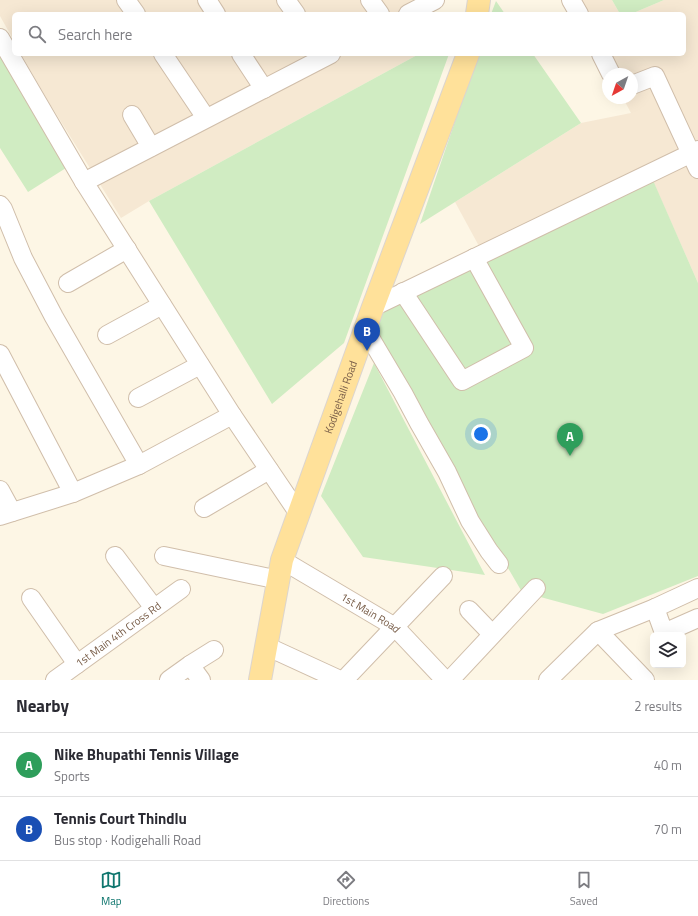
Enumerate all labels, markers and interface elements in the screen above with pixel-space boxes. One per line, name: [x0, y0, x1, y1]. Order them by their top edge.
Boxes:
search box: [12, 12, 686, 56]
icon: search: [26, 23, 48, 45]
text: Search here: [58, 23, 132, 46]
north arrow: [602, 68, 638, 104]
pin: B: [354, 318, 380, 351]
street label: Kodigehalli Road: [320, 358, 361, 436]
pin: A: [557, 423, 583, 456]
your location: [471, 424, 491, 444]
street label: 1st Main Road: [338, 589, 404, 636]
street label: 1st Main 4th Cross Rd: [72, 598, 164, 671]
map controls: [650, 632, 686, 668]
button: layers: [650, 632, 686, 668]
text: Nearby: [16, 693, 69, 719]
text: 2 results: [634, 696, 682, 716]
text: Nike Bhupathi Tennis Village: [54, 743, 239, 766]
text: A: [25, 755, 33, 775]
text: 40 m: [654, 755, 682, 775]
text: Sports: [54, 766, 90, 786]
text: Tennis Court Thindlu: [54, 807, 187, 830]
text: B: [25, 819, 33, 839]
text: 70 m: [654, 819, 682, 839]
text: Bus stop · Kodigehalli Road: [54, 830, 201, 850]
tab: Map: [100, 869, 122, 909]
tab: Directions: [323, 869, 369, 909]
tab: Saved: [570, 869, 598, 909]

